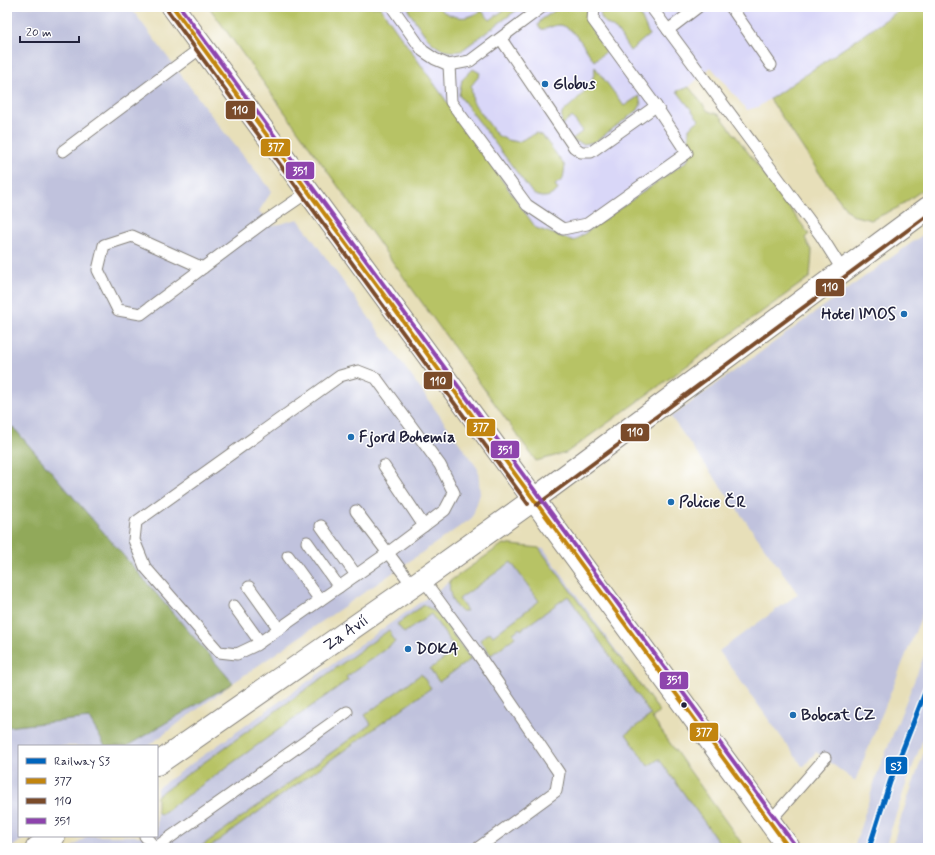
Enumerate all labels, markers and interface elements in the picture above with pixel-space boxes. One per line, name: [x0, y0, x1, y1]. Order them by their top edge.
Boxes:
scale bar: [20, 18, 79, 44]
text: 20 m: [26, 25, 52, 41]
place label: Globus: [553, 74, 596, 95]
marker: Globus: [540, 79, 550, 89]
line badge: 110: [225, 100, 256, 120]
text: 110: [232, 104, 249, 118]
line badge: 377: [260, 138, 291, 157]
text: 377: [268, 141, 285, 155]
line badge: 351: [285, 161, 315, 180]
text: 351: [292, 165, 308, 179]
line badge: 110: [815, 278, 845, 297]
text: 110: [822, 281, 839, 295]
place label: Hotel IMOS: [821, 304, 897, 325]
marker: Hotel IMOS: [899, 309, 909, 319]
line badge: 110: [423, 371, 453, 390]
text: 110: [430, 375, 447, 389]
line badge: 377: [466, 418, 496, 437]
text: 377: [473, 421, 490, 435]
line badge: 110: [620, 423, 650, 442]
text: 110: [627, 426, 644, 440]
place label: Fjord Bohemia: [359, 427, 455, 448]
marker: Fjord Bohemia: [346, 432, 356, 442]
line badge: 351: [490, 440, 520, 459]
text: 351: [497, 444, 513, 458]
place label: Policie ČR: [679, 492, 746, 513]
marker: Policie ČR: [666, 497, 676, 507]
street label: Za Avií: [319, 610, 372, 656]
place label: DOKA: [416, 639, 459, 660]
marker: DOKA: [403, 644, 413, 654]
line badge: 351: [659, 671, 689, 690]
text: 351: [666, 674, 682, 688]
unlabelled marker: [679, 700, 689, 710]
place label: Bobcat CZ: [801, 705, 876, 726]
marker: Bobcat CZ: [788, 710, 798, 720]
line badge: 377: [689, 722, 719, 742]
text: 377: [696, 726, 713, 740]
legend: [18, 745, 158, 837]
text: Railway S3: [54, 754, 111, 770]
line badge: S3: [885, 756, 908, 775]
text: S3: [890, 760, 902, 774]
text: 377: [54, 774, 72, 790]
text: 110: [54, 794, 72, 810]
text: 351: [54, 814, 71, 830]

